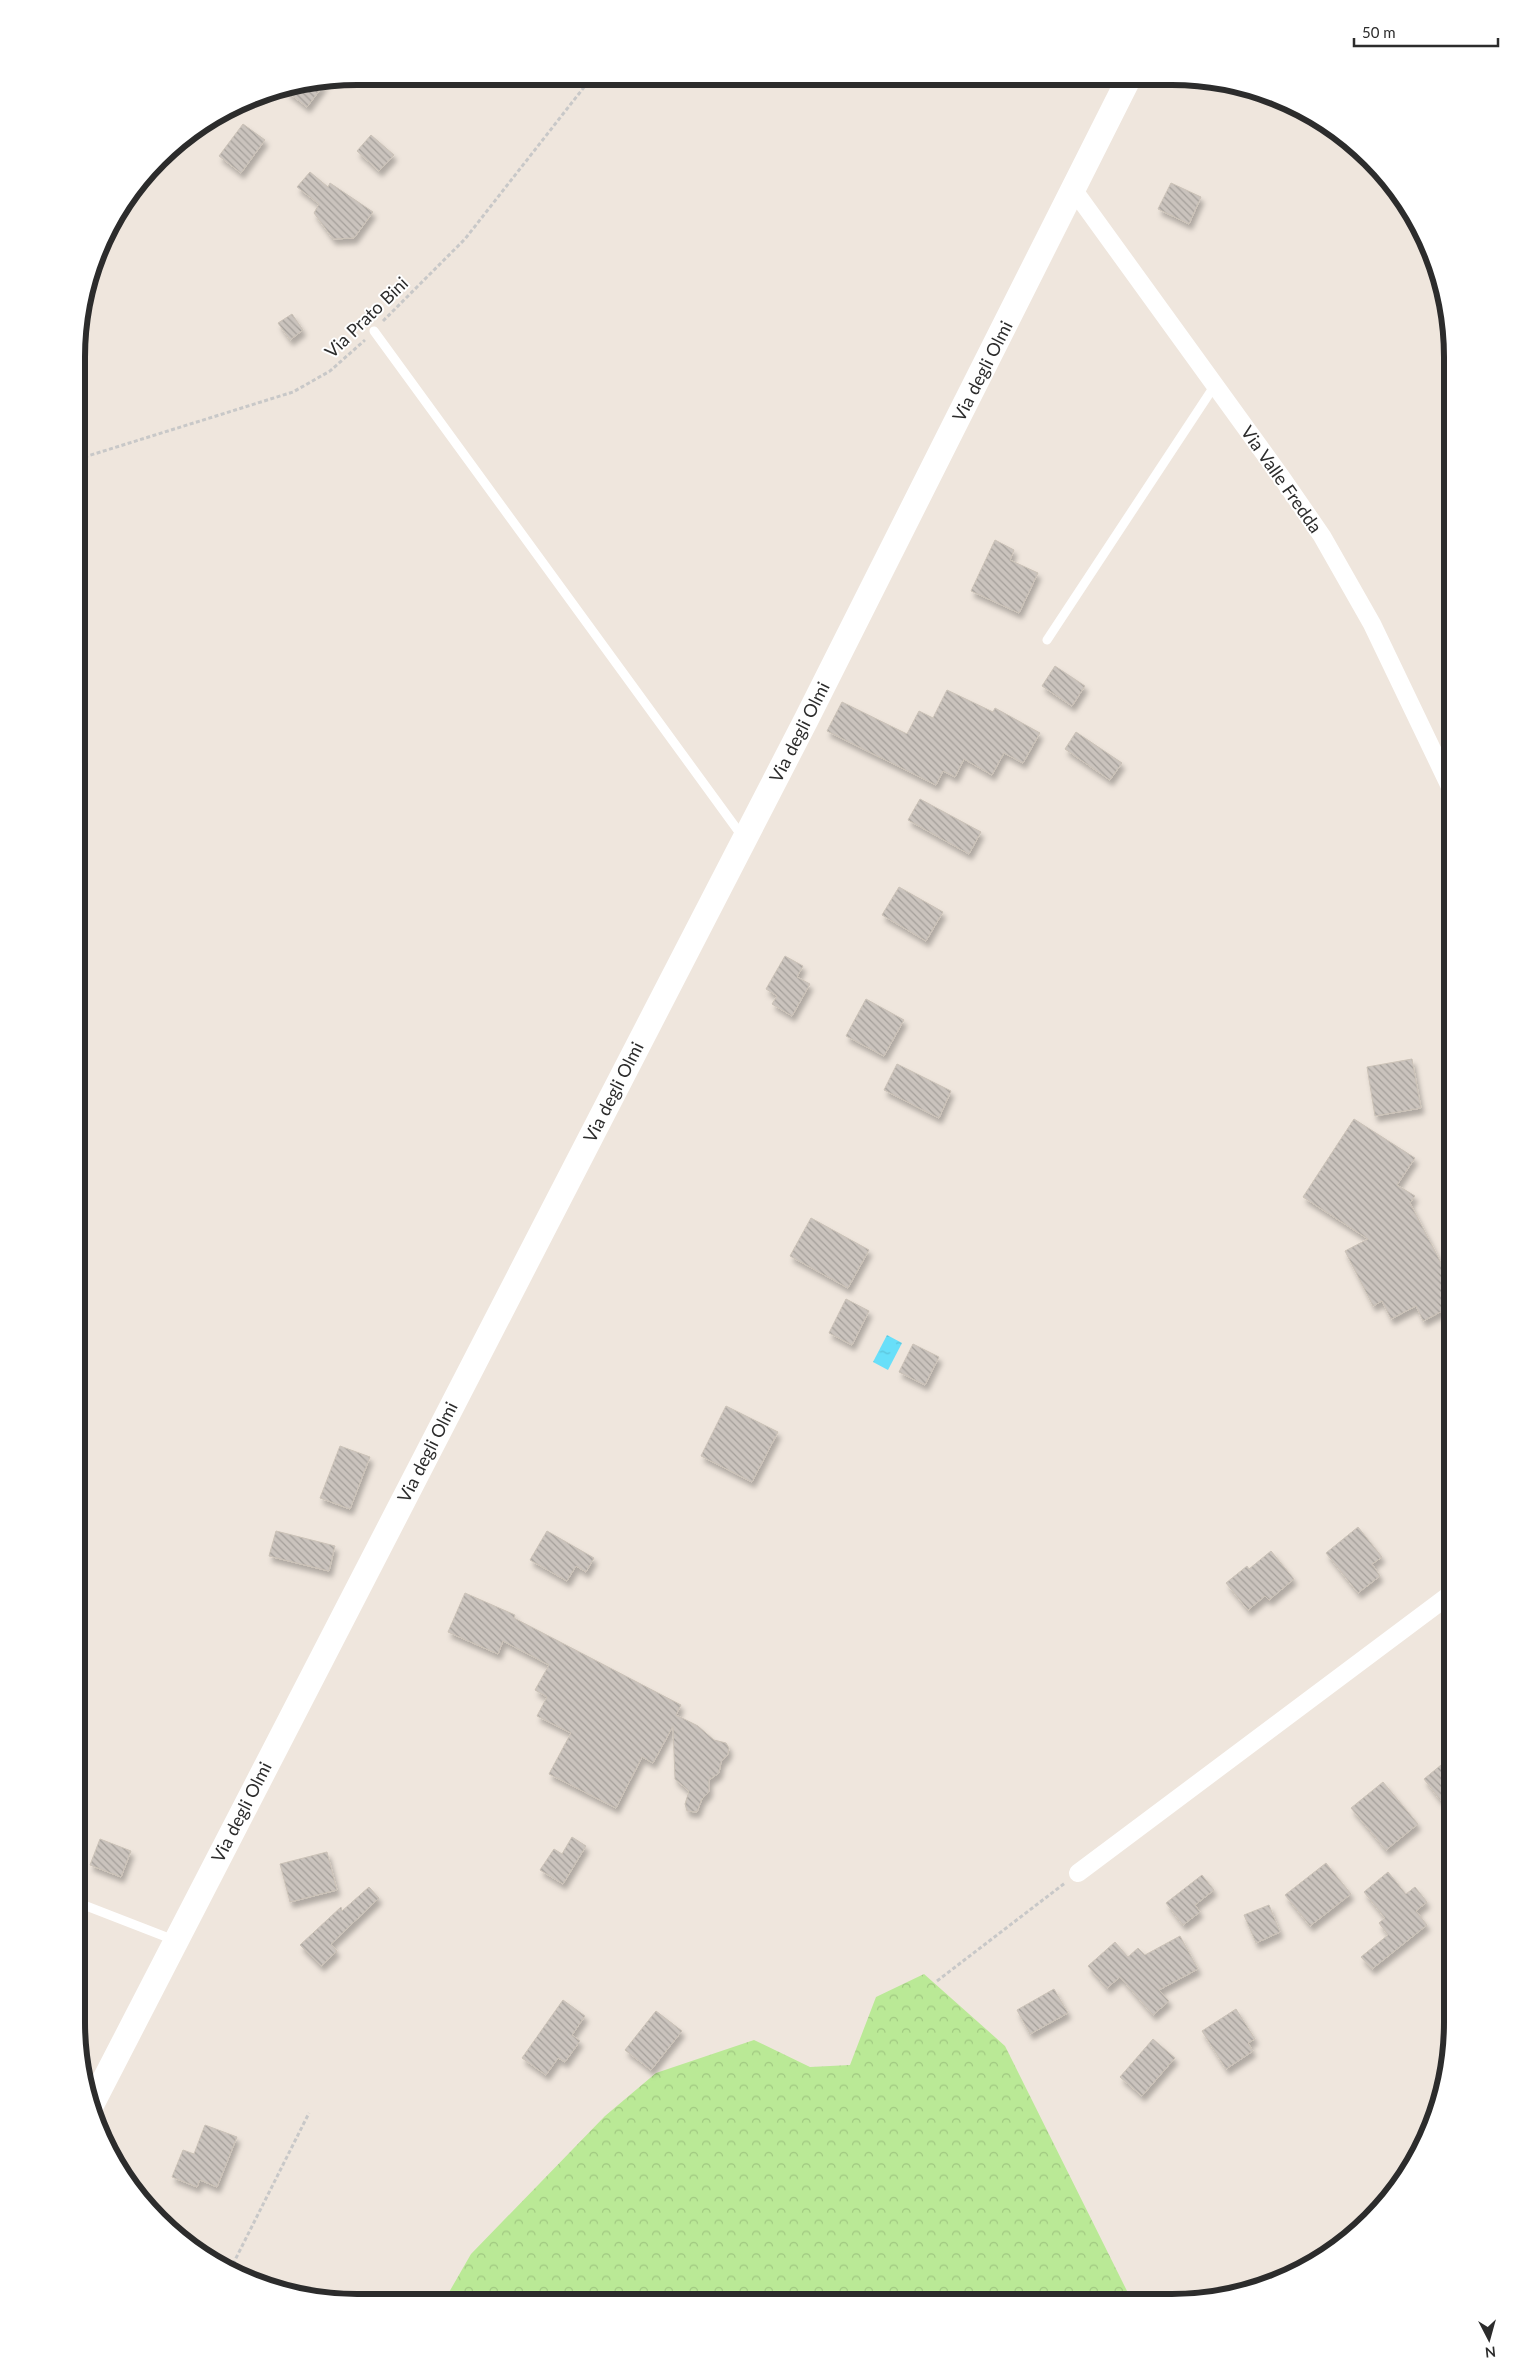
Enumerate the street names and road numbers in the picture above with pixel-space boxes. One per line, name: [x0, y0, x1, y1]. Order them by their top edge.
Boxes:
street label: Via Prato Bini: [320, 272, 412, 362]
street label: Via degli Olmi: [947, 317, 1017, 425]
street label: Via Valle Fredda: [1237, 421, 1327, 537]
street label: Via degli Olmi: [764, 678, 834, 786]
street label: Via degli Olmi: [578, 1038, 648, 1146]
street label: Via degli Olmi: [392, 1398, 462, 1506]
street label: Via degli Olmi: [206, 1758, 276, 1866]

